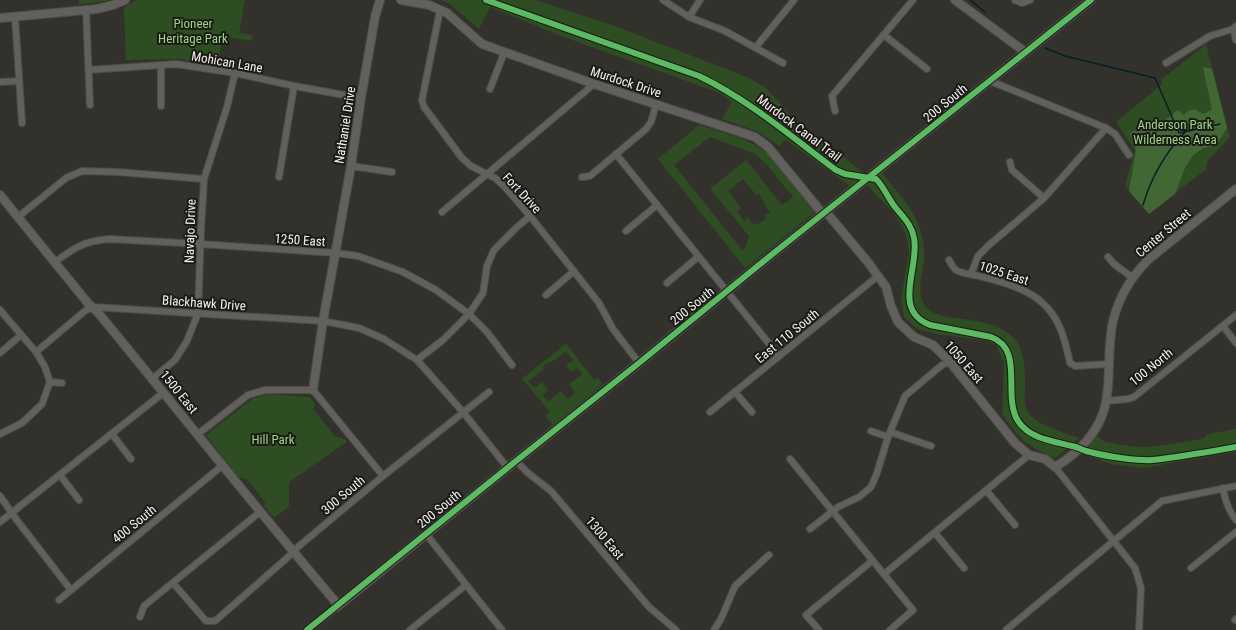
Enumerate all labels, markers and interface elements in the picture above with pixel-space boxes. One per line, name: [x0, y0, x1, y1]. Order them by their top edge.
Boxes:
park label: Pioneer Heritage Park: [158, 16, 228, 46]
street label: Mohican Lane: [190, 48, 264, 76]
street label: Murdock Drive: [589, 63, 663, 101]
street label: 200 South: [920, 81, 970, 125]
street label: Nathaniel Drive: [331, 85, 359, 165]
street label: Murdock Canal Trail: [754, 91, 844, 165]
park label: Anderson Park Wilderness Area: [1133, 117, 1217, 147]
street label: Fort Drive: [500, 170, 544, 216]
street label: Navajo Drive: [181, 199, 199, 263]
street label: Center Street: [1132, 206, 1194, 260]
street label: 1250 East: [274, 231, 326, 249]
street label: 1025 East: [977, 258, 1031, 288]
street label: 200 South: [667, 284, 717, 328]
street label: Blackhawk Drive: [162, 293, 246, 313]
street label: East 110 South: [752, 306, 822, 366]
street label: 1050 East: [942, 338, 987, 386]
street label: 100 North: [1126, 345, 1176, 389]
street label: 1500 East: [157, 367, 201, 417]
park label: Hill Park: [251, 432, 295, 447]
street label: 300 South: [318, 473, 368, 517]
street label: 200 South: [414, 487, 464, 531]
street label: 400 South: [109, 502, 159, 546]
street label: 1300 East: [583, 514, 627, 563]

